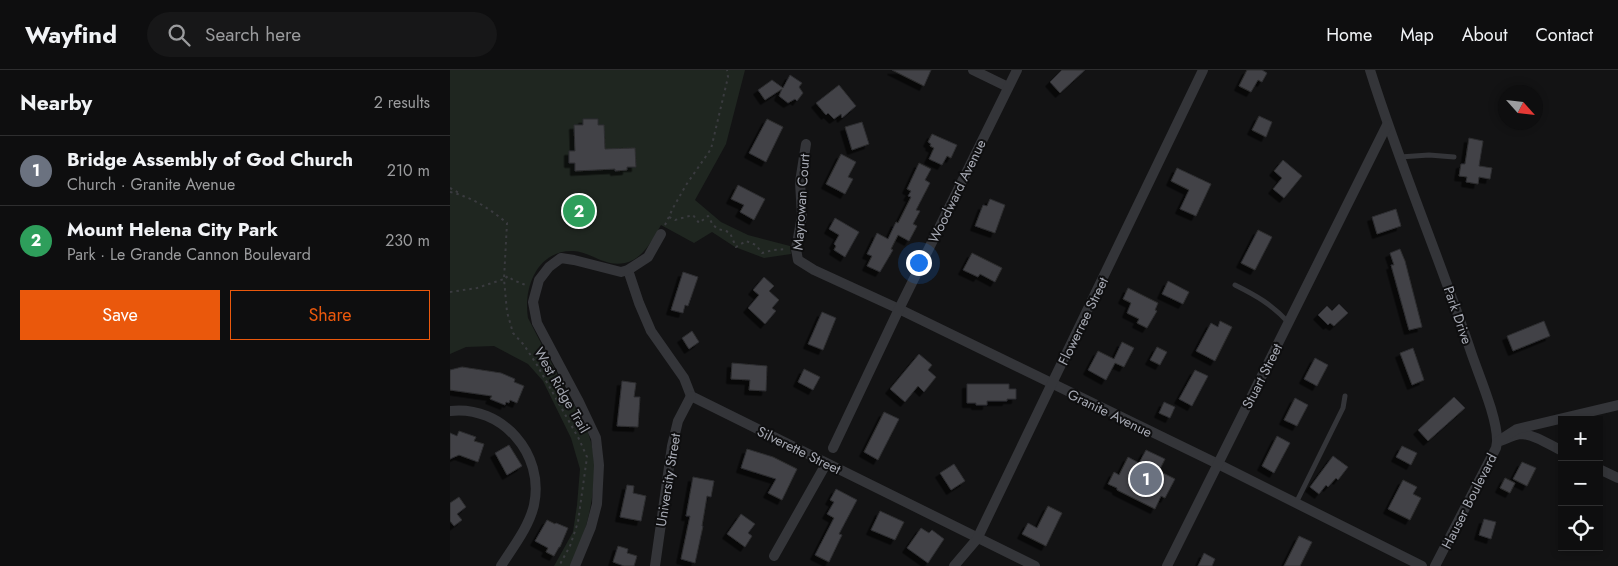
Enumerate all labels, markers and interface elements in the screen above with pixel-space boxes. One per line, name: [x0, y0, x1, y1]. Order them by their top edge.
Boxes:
search box: [147, 12, 497, 57]
text: Wayfind: [25, 17, 117, 52]
icon: search: [165, 21, 193, 49]
text: Search here: [205, 21, 301, 48]
text: Home: [1326, 22, 1372, 48]
text: Map: [1400, 22, 1434, 48]
text: About: [1462, 22, 1507, 48]
text: Contact: [1535, 22, 1593, 48]
north arrow: [1498, 85, 1543, 130]
text: Nearby: [20, 88, 92, 118]
text: 2 results: [374, 91, 430, 114]
street label: Woodward Avenue: [923, 136, 991, 246]
text: Bridge Assembly of God Church: [67, 146, 353, 173]
street label: Mayrowan Court: [788, 152, 814, 251]
text: 1: [32, 159, 40, 182]
text: 210 m: [387, 159, 430, 182]
text: Church · Granite Avenue: [67, 173, 235, 196]
pin: 2: [563, 192, 595, 230]
text: Mount Helena City Park: [67, 216, 278, 243]
text: 2: [31, 229, 41, 252]
text: 230 m: [385, 229, 430, 252]
text: Park · Le Grande Cannon Boulevard: [67, 243, 311, 266]
your location: [906, 250, 932, 276]
street label: Flowerree Street: [1053, 273, 1113, 368]
street label: Park Drive: [1439, 283, 1477, 347]
button: Save: [20, 290, 220, 340]
button: Share: [230, 290, 430, 340]
street label: Stuart Street: [1237, 339, 1287, 412]
street label: West Ridge Trail: [529, 344, 595, 436]
street label: Granite Avenue: [1064, 384, 1156, 442]
map controls: [1558, 416, 1603, 551]
button: +: [1558, 416, 1603, 461]
street label: Silverette Street: [754, 421, 845, 479]
street label: University Street: [651, 431, 685, 528]
street label: Hauser Boulevard: [1436, 450, 1502, 552]
pin: 1: [1130, 460, 1162, 498]
button: −: [1558, 461, 1603, 506]
button: locate: [1558, 506, 1603, 551]

